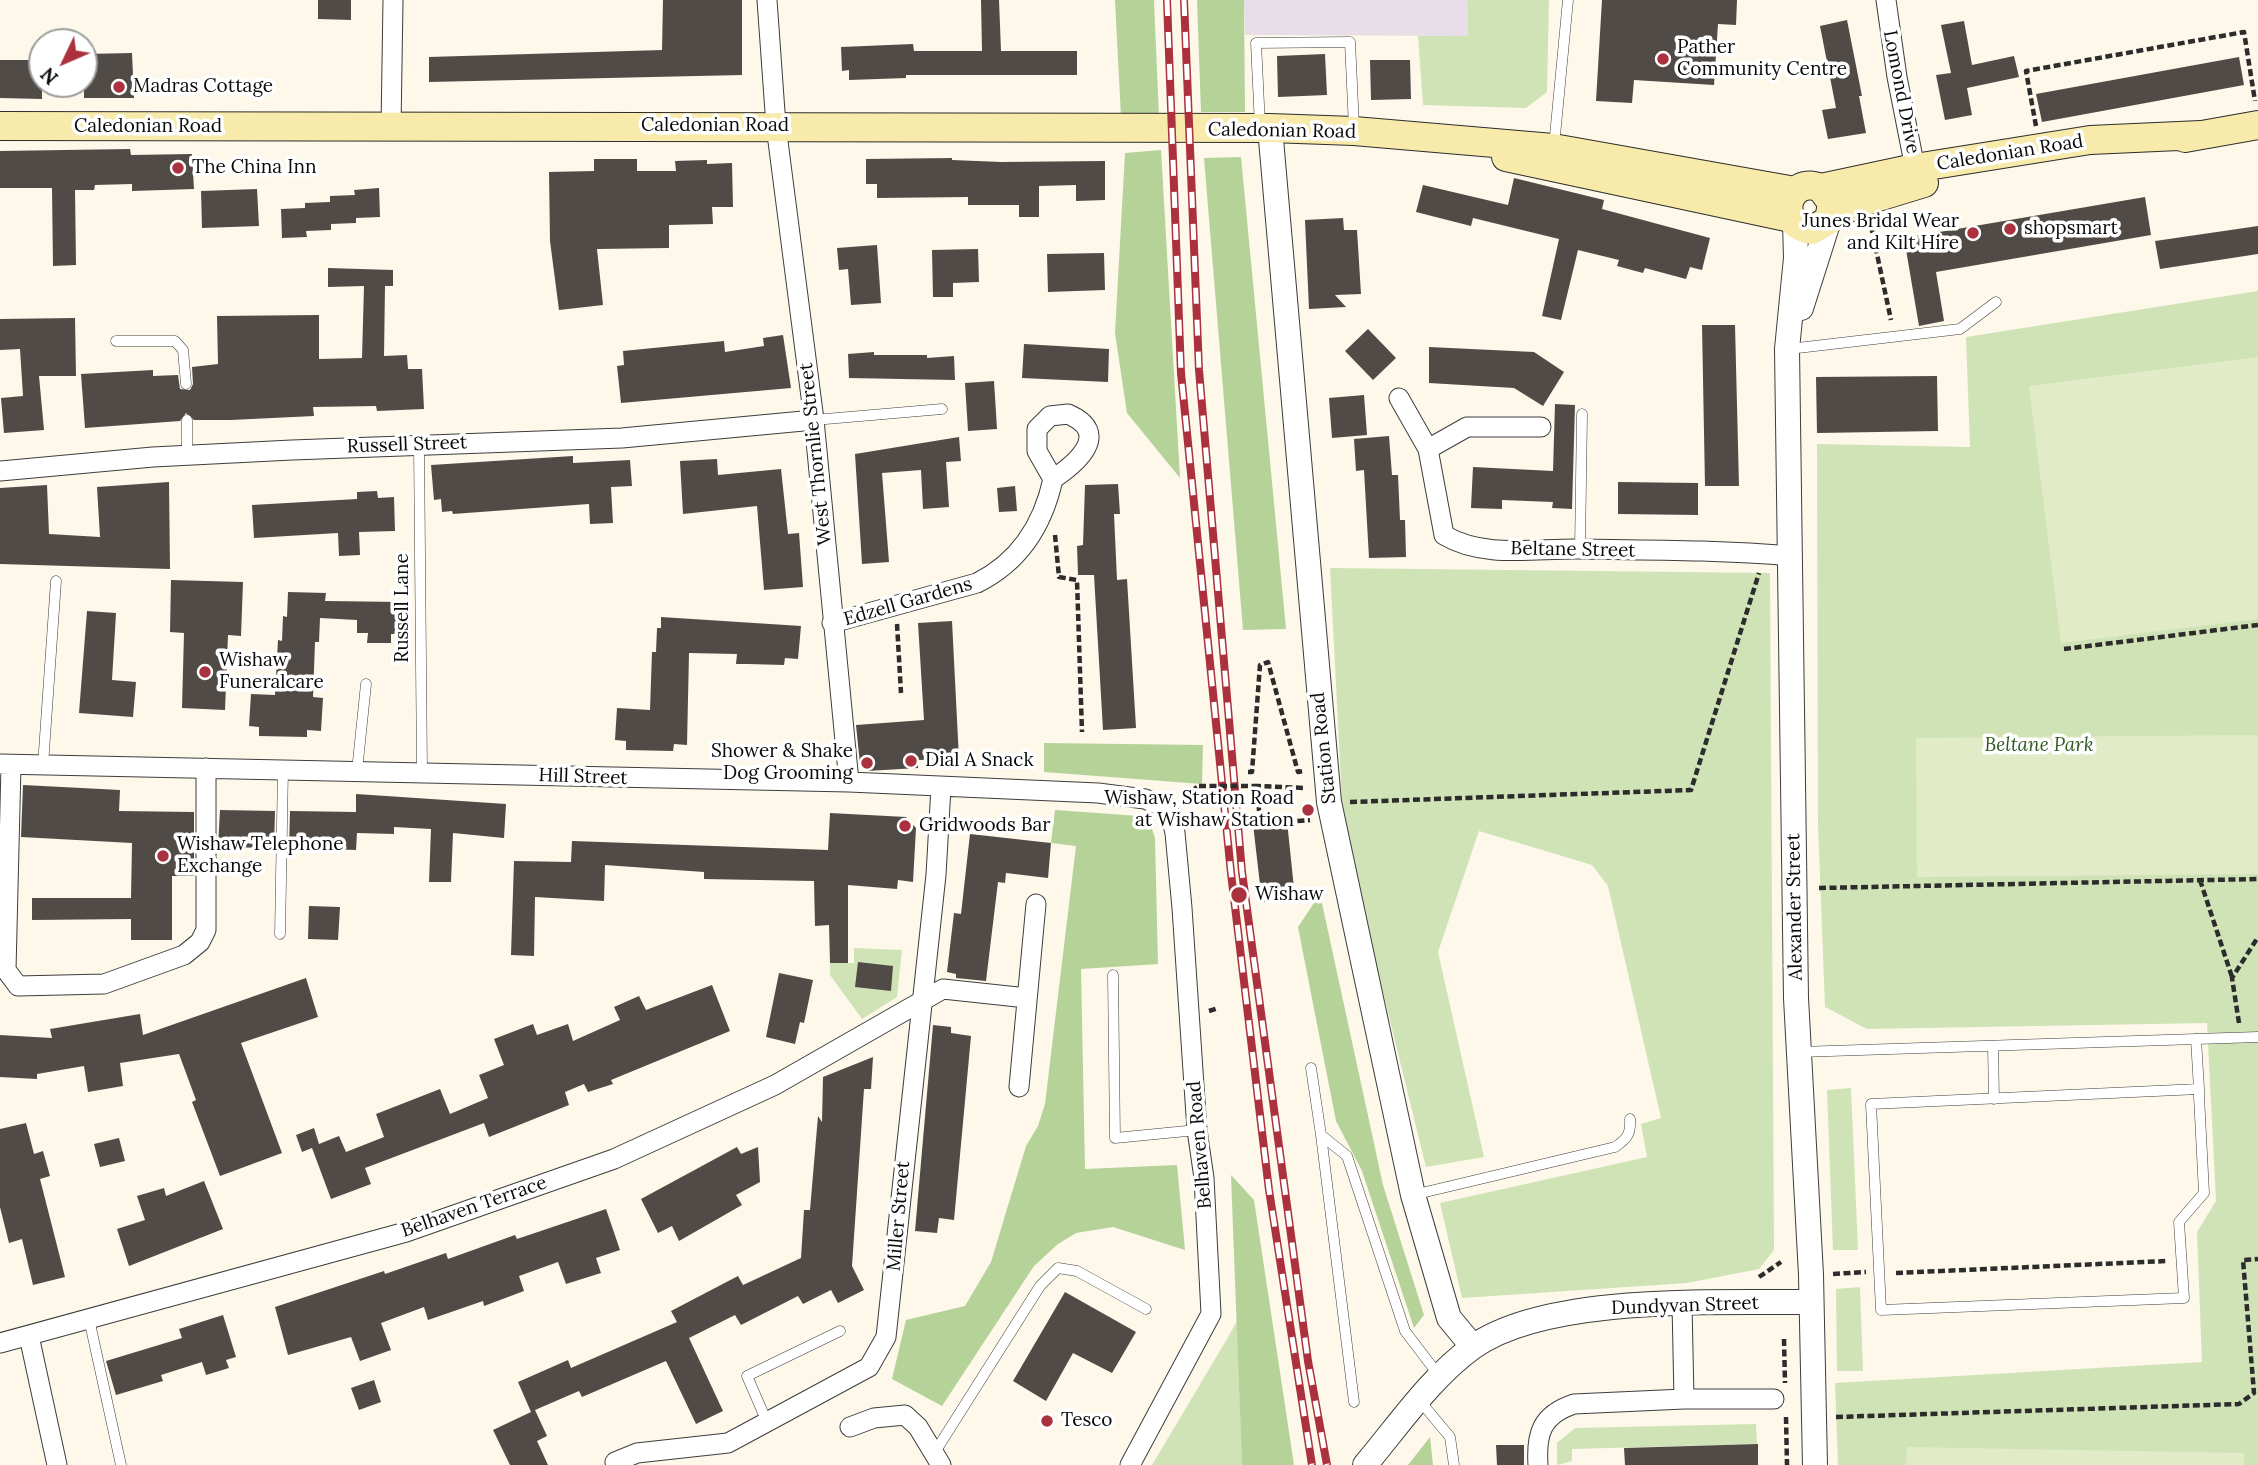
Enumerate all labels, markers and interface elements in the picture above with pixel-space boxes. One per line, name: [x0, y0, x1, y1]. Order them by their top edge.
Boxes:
north arrow: [28, 28, 98, 98]
street label: Lomond Drive: [1878, 28, 1924, 156]
place label: Pather Community Centre: [1677, 37, 1847, 81]
marker: Pather Community Centre: [1655, 51, 1671, 67]
text: N: [36, 63, 63, 90]
place label: Madras Cottage: [133, 76, 273, 98]
marker: Madras Cottage: [111, 79, 127, 95]
street label: Caledonian Road: [641, 115, 789, 137]
street label: Caledonian Road: [74, 116, 222, 138]
street label: Caledonian Road: [1208, 118, 1356, 144]
street label: Caledonian Road: [1935, 130, 2085, 176]
place label: The China Inn: [192, 157, 316, 179]
marker: The China Inn: [170, 160, 186, 176]
place label: Junes Bridal Wear and Kilt Hire: [1802, 211, 1959, 255]
place label: shopsmart: [2024, 218, 2118, 240]
marker: shopsmart: [2002, 221, 2018, 237]
marker: Junes Bridal Wear and Kilt Hire: [1965, 225, 1981, 241]
street label: West Thornlie Street: [795, 361, 837, 547]
street label: Russell Street: [346, 432, 468, 458]
street label: Beltane Street: [1510, 538, 1636, 562]
street label: Russell Lane: [392, 553, 414, 663]
street label: Edzell Gardens: [841, 573, 975, 631]
place label: Wishaw Funeralcare: [219, 650, 324, 694]
marker: Wishaw Funeralcare: [197, 664, 213, 680]
street label: Station Road: [1307, 691, 1341, 805]
park label: Beltane Park: [1984, 735, 2094, 757]
place label: Shower & Shake Dog Grooming: [711, 741, 853, 785]
place label: Dial A Snack: [925, 750, 1034, 772]
marker: Dial A Snack: [903, 753, 919, 769]
marker: Shower & Shake Dog Grooming: [859, 755, 875, 771]
street label: Hill Street: [538, 764, 628, 790]
place label: Wishaw, Station Road at Wishaw Station: [1104, 788, 1294, 832]
marker: Wishaw, Station Road at Wishaw Station: [1300, 802, 1316, 818]
place label: Gridwoods Bar: [919, 815, 1051, 837]
marker: Gridwoods Bar: [897, 818, 913, 834]
street label: Alexander Street: [1782, 833, 1808, 981]
place label: Wishaw Telephone Exchange: [177, 834, 343, 878]
marker: Wishaw Telephone Exchange: [155, 848, 171, 864]
place label: Wishaw: [1255, 884, 1324, 906]
marker: Wishaw: [1229, 885, 1249, 905]
street label: Belhaven Road: [1183, 1080, 1217, 1210]
street label: Miller Street: [883, 1160, 915, 1272]
street label: Belhaven Terrace: [398, 1171, 550, 1243]
street label: Dundyvan Street: [1611, 1292, 1759, 1320]
place label: Tesco: [1061, 1410, 1112, 1432]
marker: Tesco: [1039, 1413, 1055, 1429]

